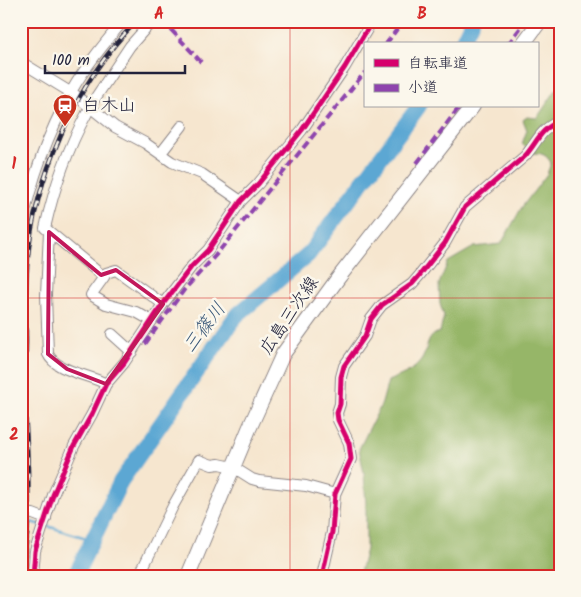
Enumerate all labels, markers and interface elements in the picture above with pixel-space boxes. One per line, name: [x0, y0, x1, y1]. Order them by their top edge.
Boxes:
text: A: [154, 2, 164, 27]
text: B: [417, 2, 427, 27]
scale bar: [45, 42, 185, 74]
legend: [364, 42, 538, 108]
text: 100 m: [52, 49, 90, 73]
text: 自転車道: [408, 52, 468, 76]
text: 小道: [408, 76, 438, 100]
place label: 白木山: [82, 92, 136, 121]
station icon: 白木山: [52, 93, 78, 127]
text: 1: [12, 152, 17, 177]
street label: 広島三次線: [253, 271, 327, 361]
water label: 三篠川: [176, 296, 234, 360]
text: 2: [9, 423, 19, 448]

